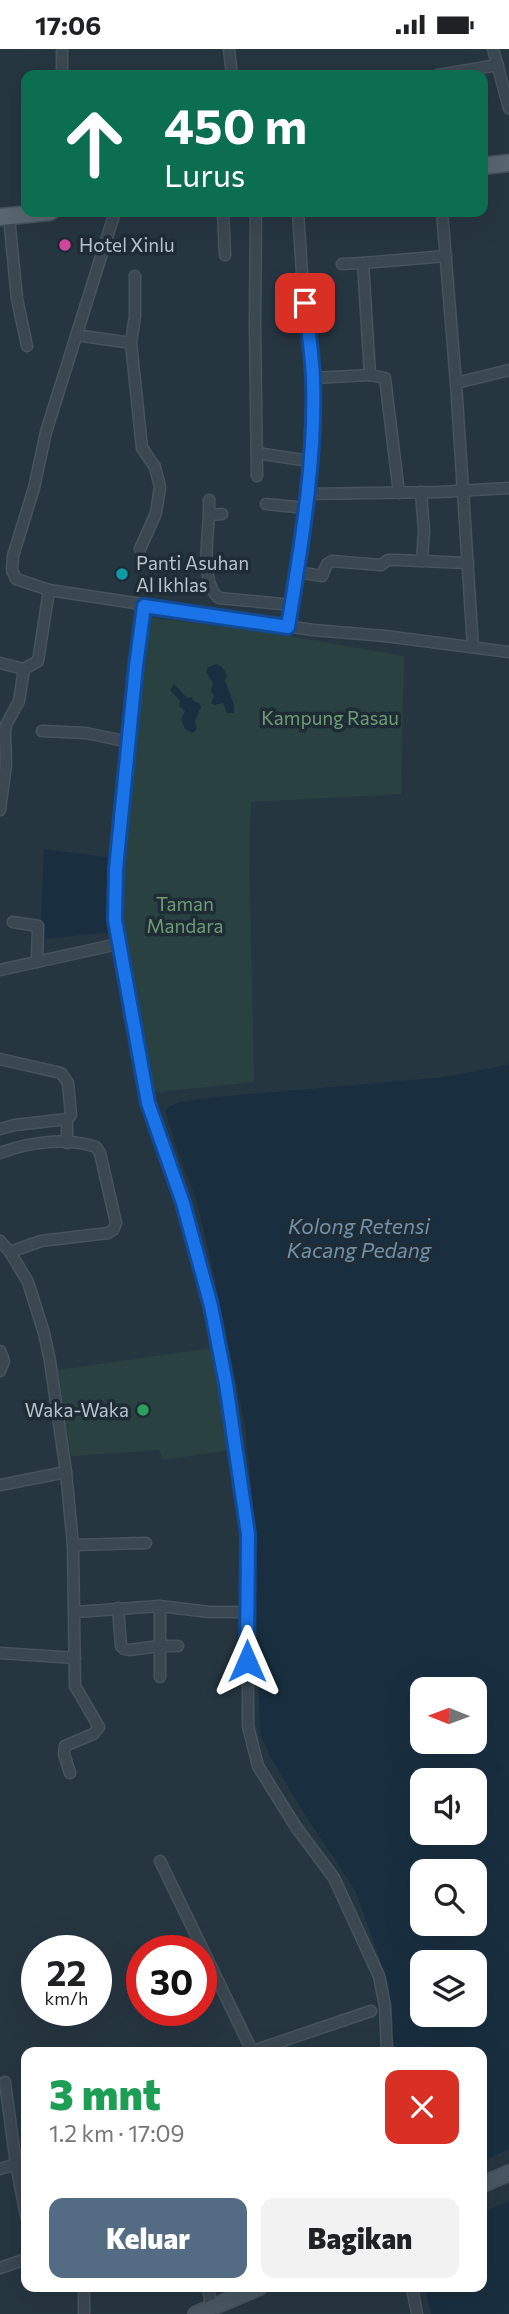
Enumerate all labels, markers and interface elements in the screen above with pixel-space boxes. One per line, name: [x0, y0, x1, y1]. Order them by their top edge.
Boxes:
text: 17:06: [35, 9, 101, 40]
text: 450 m: [164, 94, 307, 154]
icon: ahead: [49, 98, 140, 189]
text: Lurus: [164, 154, 245, 194]
place label: Hotel Xinlu: [79, 233, 175, 256]
marker: Hotel Xinlu: [57, 237, 73, 253]
pin: [275, 273, 335, 333]
icon: arrive: [286, 284, 324, 322]
place label: Panti Asuhan Al Ikhlas: [136, 551, 249, 596]
marker: Panti Asuhan Al Ikhlas: [114, 566, 130, 582]
park label: Kampung Rasau: [261, 706, 399, 729]
park label: Taman Mandara: [146, 892, 224, 937]
water label: Kolong Retensi Kacang Pedang: [287, 1213, 433, 1262]
place label: Waka-Waka: [25, 1398, 129, 1421]
marker: Waka-Waka: [135, 1402, 151, 1418]
position arrow: [210, 1624, 284, 1698]
north arrow: [410, 1677, 486, 1753]
map controls: [410, 1677, 487, 2027]
button: sound: [410, 1768, 487, 1845]
button: search: [410, 1859, 487, 1936]
speed limit sign: 30: [126, 1935, 217, 2026]
text: 22: [47, 1950, 86, 1993]
button: layers: [410, 1950, 487, 2027]
text: km/h: [45, 1987, 88, 2009]
text: 3 mnt: [49, 2067, 161, 2119]
button: close: [385, 2070, 459, 2144]
text: 1.2 km · 17:09: [49, 2119, 185, 2147]
button: Keluar: [49, 2198, 247, 2278]
button: Bagikan: [261, 2198, 459, 2278]

